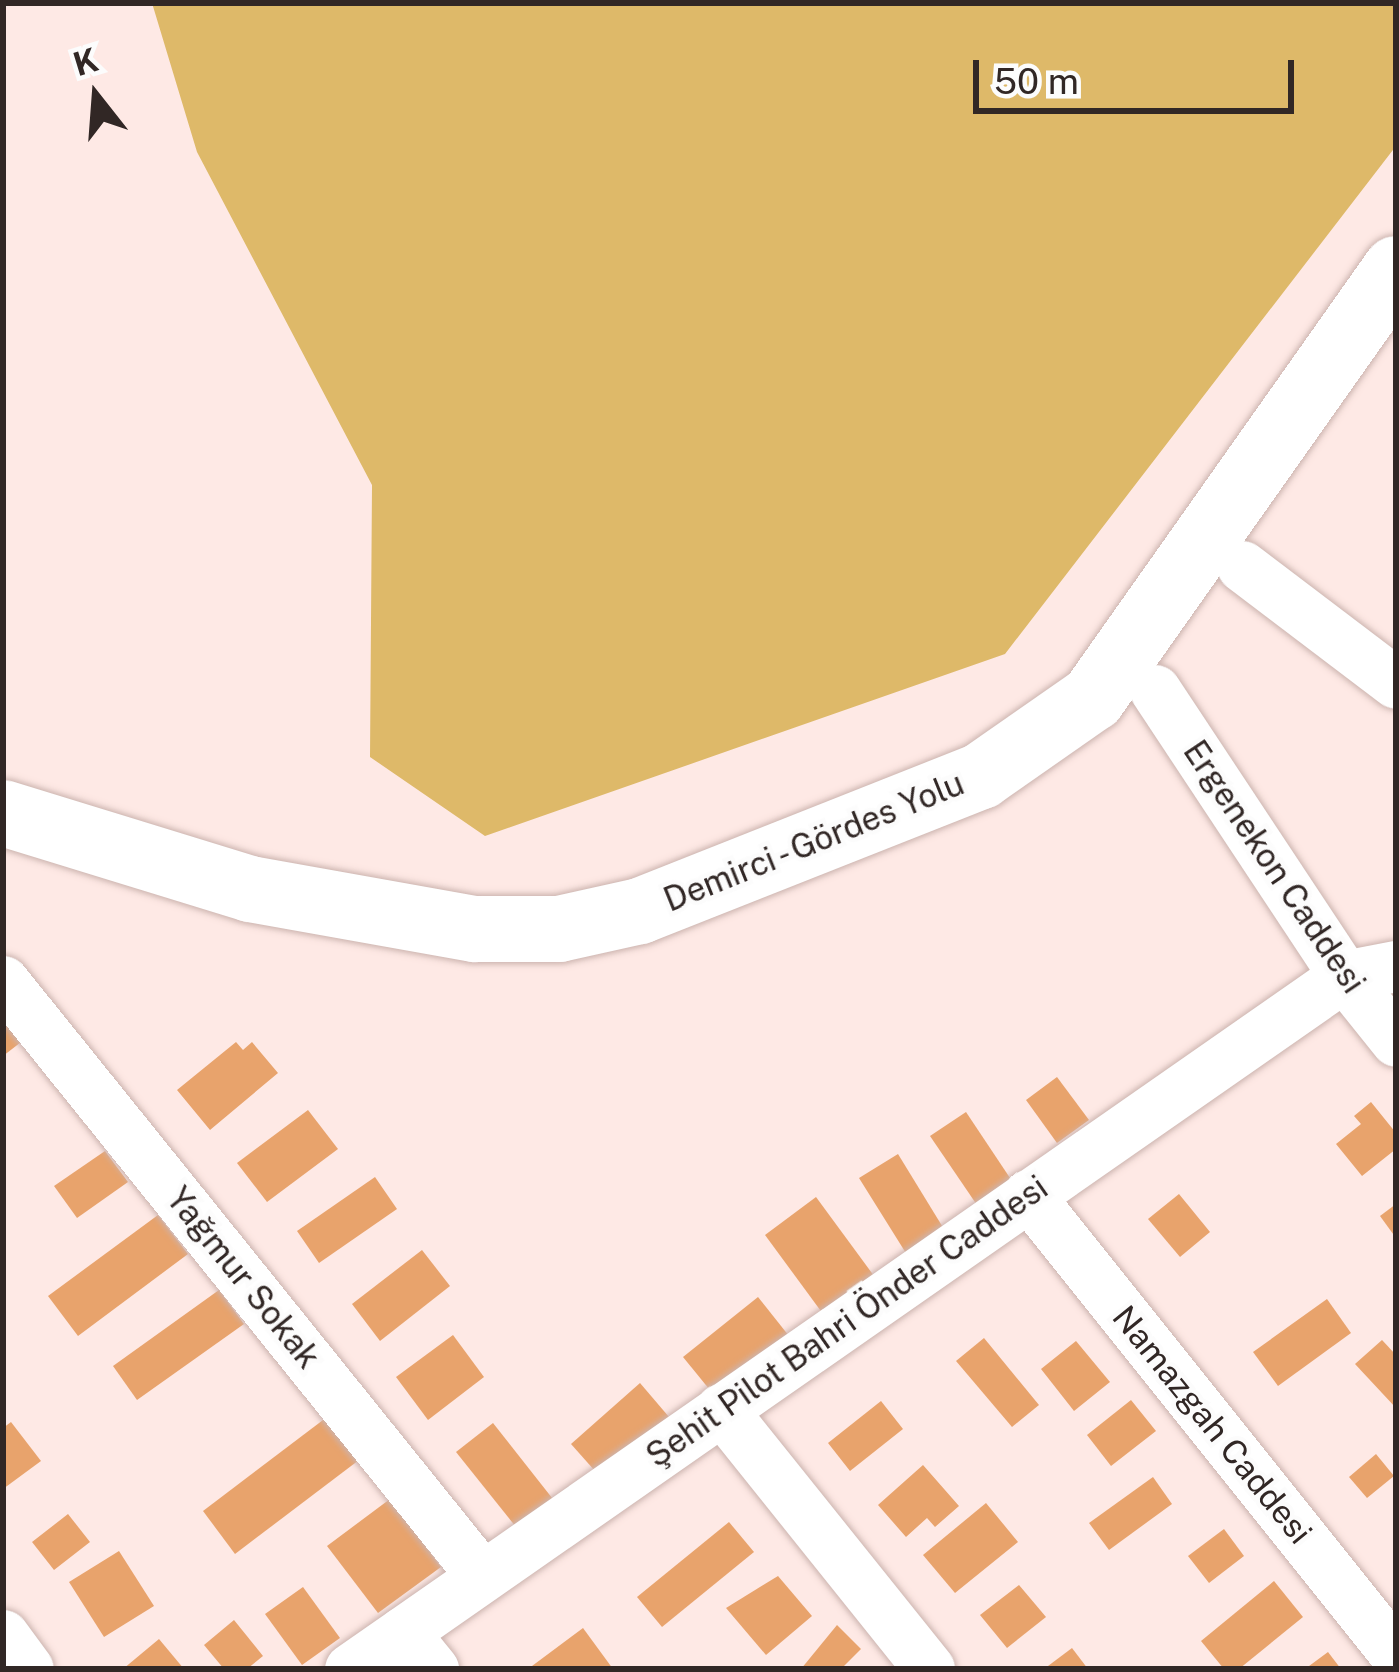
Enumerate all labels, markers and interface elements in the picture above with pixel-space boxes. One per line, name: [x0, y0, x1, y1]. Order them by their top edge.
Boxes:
north arrow: [36, 36, 156, 156]
scale bar: [979, 36, 1300, 110]
text: K: [69, 40, 102, 83]
text: 50 m: [994, 60, 1079, 102]
street label: Ergenekon Caddesi: [1175, 733, 1373, 1001]
street label: Demirci - Gördes Yolu: [654, 762, 974, 922]
street label: Şehit Pilot Bahri Önder Caddesi: [639, 1168, 1055, 1476]
street label: Yağmur Sokak: [158, 1180, 328, 1376]
street label: Namazgah Caddesi: [1104, 1298, 1320, 1552]

